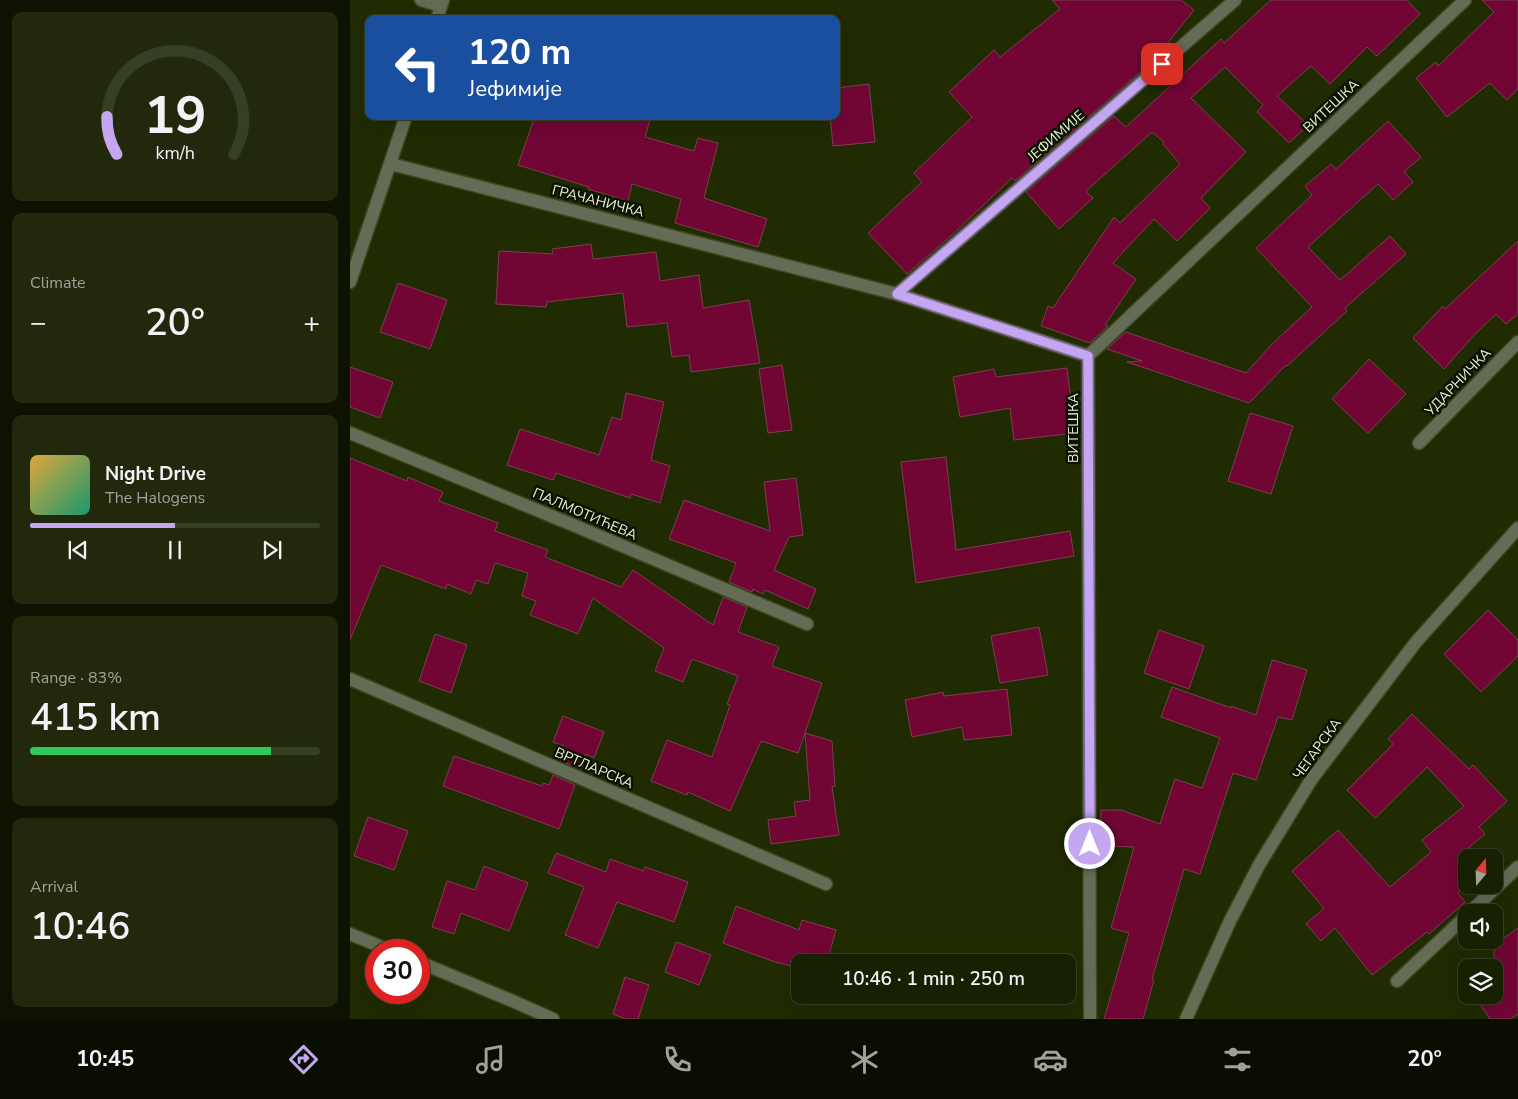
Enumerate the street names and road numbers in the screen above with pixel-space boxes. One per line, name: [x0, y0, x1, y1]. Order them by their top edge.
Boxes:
street label: ВИТЕШКА: [1299, 75, 1363, 137]
street label: ЈЕФИМИЈЕ: [1023, 106, 1089, 167]
street label: ГРАЧАНИЧКА: [550, 180, 646, 222]
street label: УДАРНИЧКА: [1420, 344, 1495, 421]
street label: ВИТЕШКА: [1064, 393, 1083, 463]
street label: ПАЛМОТИЋЕВА: [530, 483, 640, 545]
street label: ЧЕГАРСКА: [1288, 715, 1346, 783]
street label: ВРТЛАРСКА: [552, 743, 636, 793]

